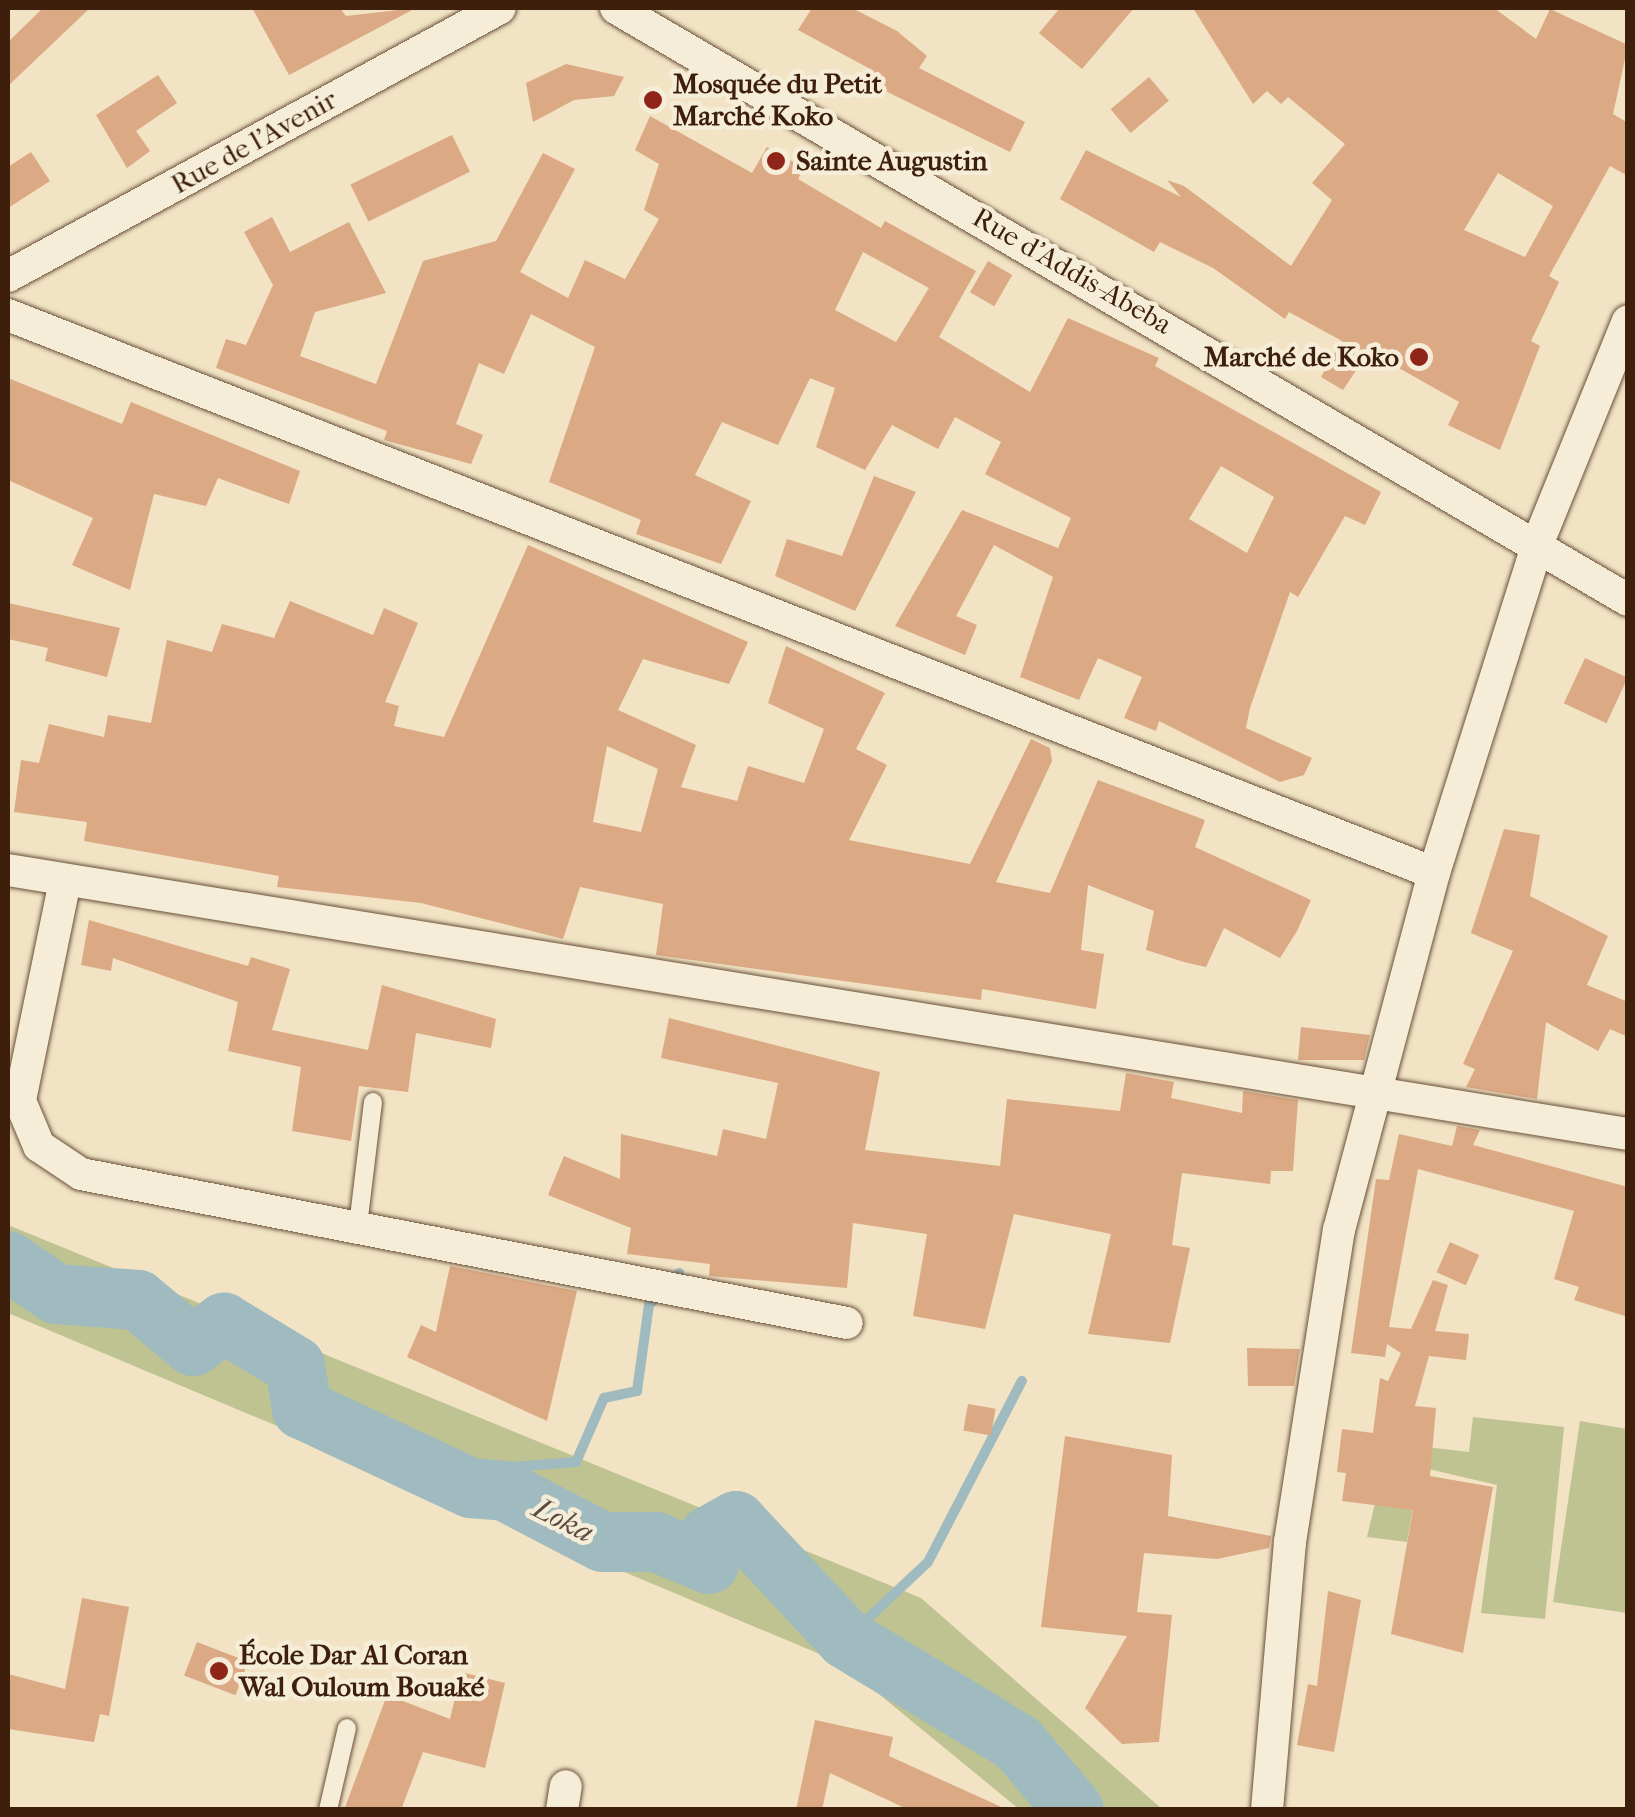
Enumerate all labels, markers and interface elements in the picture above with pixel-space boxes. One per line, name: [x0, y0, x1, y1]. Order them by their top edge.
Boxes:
place label: Mosquée du Petit Marché Koko: [673, 67, 882, 133]
street label: Rue de l'Avenir: [165, 83, 343, 201]
marker: Mosquée du Petit Marché Koko: [642, 89, 664, 111]
place label: Sainte Augustin: [796, 144, 987, 178]
marker: Sainte Augustin: [765, 150, 787, 172]
street label: Rue d'Addis-Abeba: [967, 200, 1177, 342]
place label: Marché de Koko: [1204, 340, 1399, 374]
marker: Marché de Koko: [1408, 346, 1430, 368]
water label: Loka: [527, 1491, 599, 1551]
place label: École Dar Al Coran Wal Ouloum Bouaké: [239, 1638, 485, 1704]
marker: École Dar Al Coran Wal Ouloum Bouaké: [208, 1660, 230, 1682]

